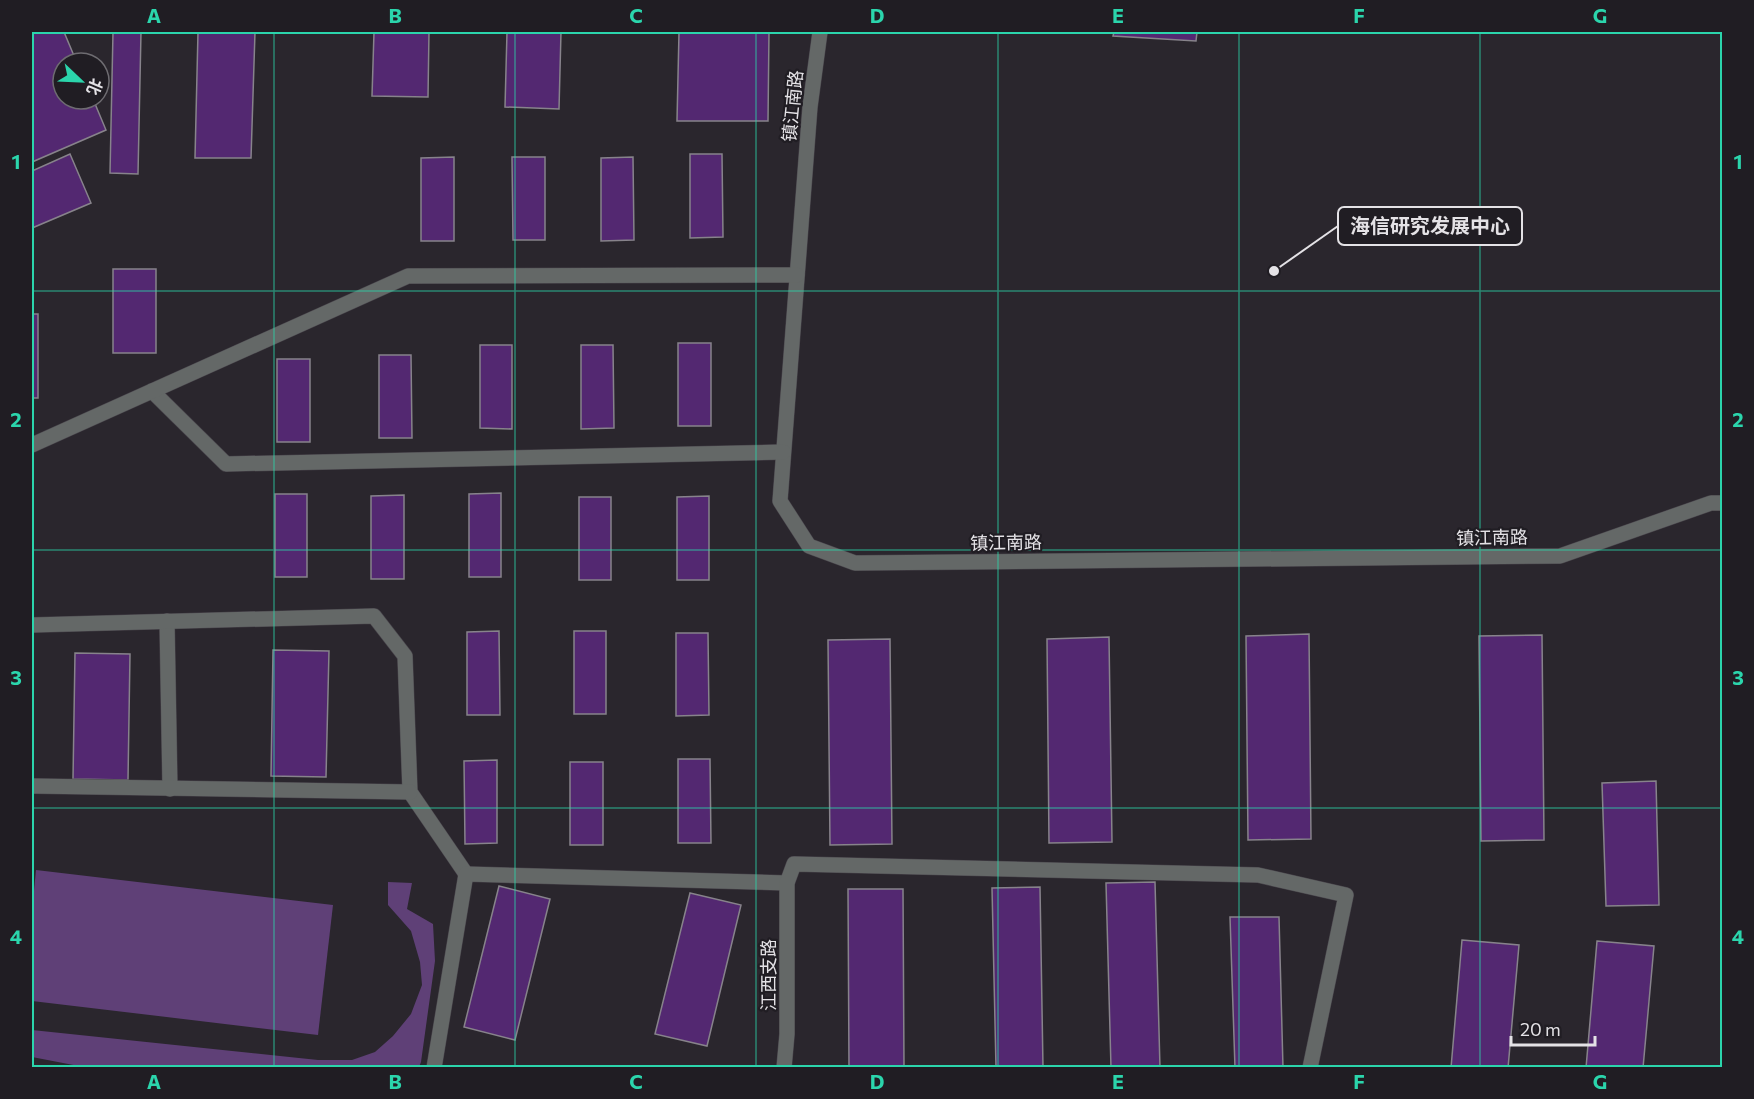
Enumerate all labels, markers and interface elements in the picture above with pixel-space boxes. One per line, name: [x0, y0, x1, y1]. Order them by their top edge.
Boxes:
text: A: [147, 3, 161, 27]
text: B: [388, 3, 402, 27]
text: C: [629, 3, 643, 27]
text: D: [870, 3, 884, 27]
text: E: [1112, 3, 1124, 27]
text: F: [1353, 3, 1365, 27]
text: G: [1593, 3, 1607, 27]
north arrow: [51, 51, 111, 111]
street label: 镇江南路: [777, 69, 807, 143]
text: 北: [83, 76, 107, 98]
text: 1: [11, 149, 21, 173]
text: 1: [1733, 149, 1743, 173]
callout: 海信研究发展中心: [1338, 207, 1522, 245]
text: 海信研究发展中心: [1350, 213, 1510, 237]
text: 2: [10, 407, 22, 431]
text: 2: [1732, 407, 1744, 431]
street label: 镇江南路: [1456, 525, 1528, 549]
street label: 镇江南路: [970, 530, 1042, 554]
text: 3: [10, 665, 22, 689]
text: 3: [1732, 665, 1744, 689]
text: 4: [10, 924, 22, 948]
text: 4: [1732, 924, 1744, 948]
street label: 江西支路: [757, 939, 779, 1011]
scale bar: [1511, 1009, 1595, 1047]
text: 20 m: [1520, 1018, 1561, 1040]
text: A: [147, 1069, 161, 1093]
text: B: [388, 1069, 402, 1093]
text: C: [629, 1069, 643, 1093]
text: D: [870, 1069, 884, 1093]
text: E: [1112, 1069, 1124, 1093]
text: F: [1353, 1069, 1365, 1093]
text: G: [1593, 1069, 1607, 1093]

